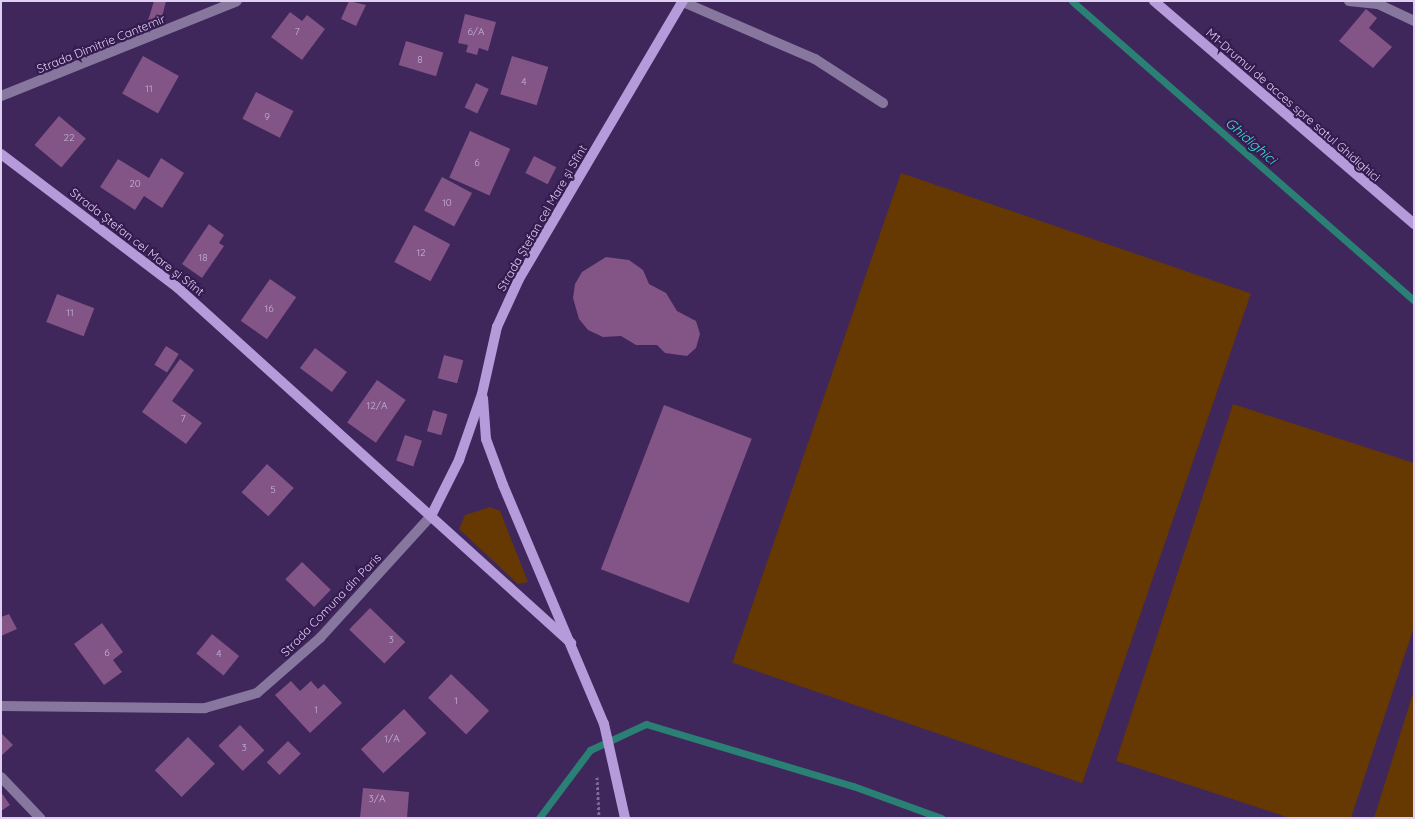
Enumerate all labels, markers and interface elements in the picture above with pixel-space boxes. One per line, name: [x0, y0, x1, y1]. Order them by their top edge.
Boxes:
street label: Strada Dimitrie Cantemir: [35, 12, 167, 76]
street label: M1-Drumul de acces spre satul Ghidighici: [1203, 25, 1383, 185]
house number: 7: [294, 26, 300, 38]
house number: 6/A: [467, 26, 485, 38]
house number: 8: [417, 54, 423, 66]
house number: 4: [521, 76, 527, 88]
house number: 11: [145, 83, 153, 95]
house number: 9: [264, 111, 270, 123]
water label: Ghidighici: [1222, 114, 1280, 168]
house number: 22: [63, 132, 75, 144]
street label: Strada Ștefan cel Mare și Sfînt: [494, 142, 590, 294]
house number: 6: [474, 157, 480, 169]
house number: 20: [129, 178, 141, 190]
street label: Strada Ștefan cel Mare și Sfînt: [67, 185, 207, 299]
house number: 10: [442, 197, 452, 209]
house number: 12: [416, 247, 426, 259]
house number: 18: [198, 252, 208, 264]
house number: 16: [264, 303, 274, 315]
house number: 11: [66, 307, 74, 319]
house number: 12/A: [367, 400, 387, 412]
house number: 7: [180, 413, 186, 425]
house number: 5: [270, 484, 276, 496]
street label: Strada Comuna din Paris: [278, 550, 384, 660]
house number: 3: [388, 634, 394, 646]
house number: 6: [104, 647, 110, 659]
house number: 4: [216, 648, 222, 660]
house number: 1: [454, 695, 458, 707]
house number: 1: [314, 704, 318, 716]
house number: 1/A: [384, 733, 400, 745]
house number: 3: [241, 742, 247, 754]
house number: 3/A: [369, 793, 385, 805]

